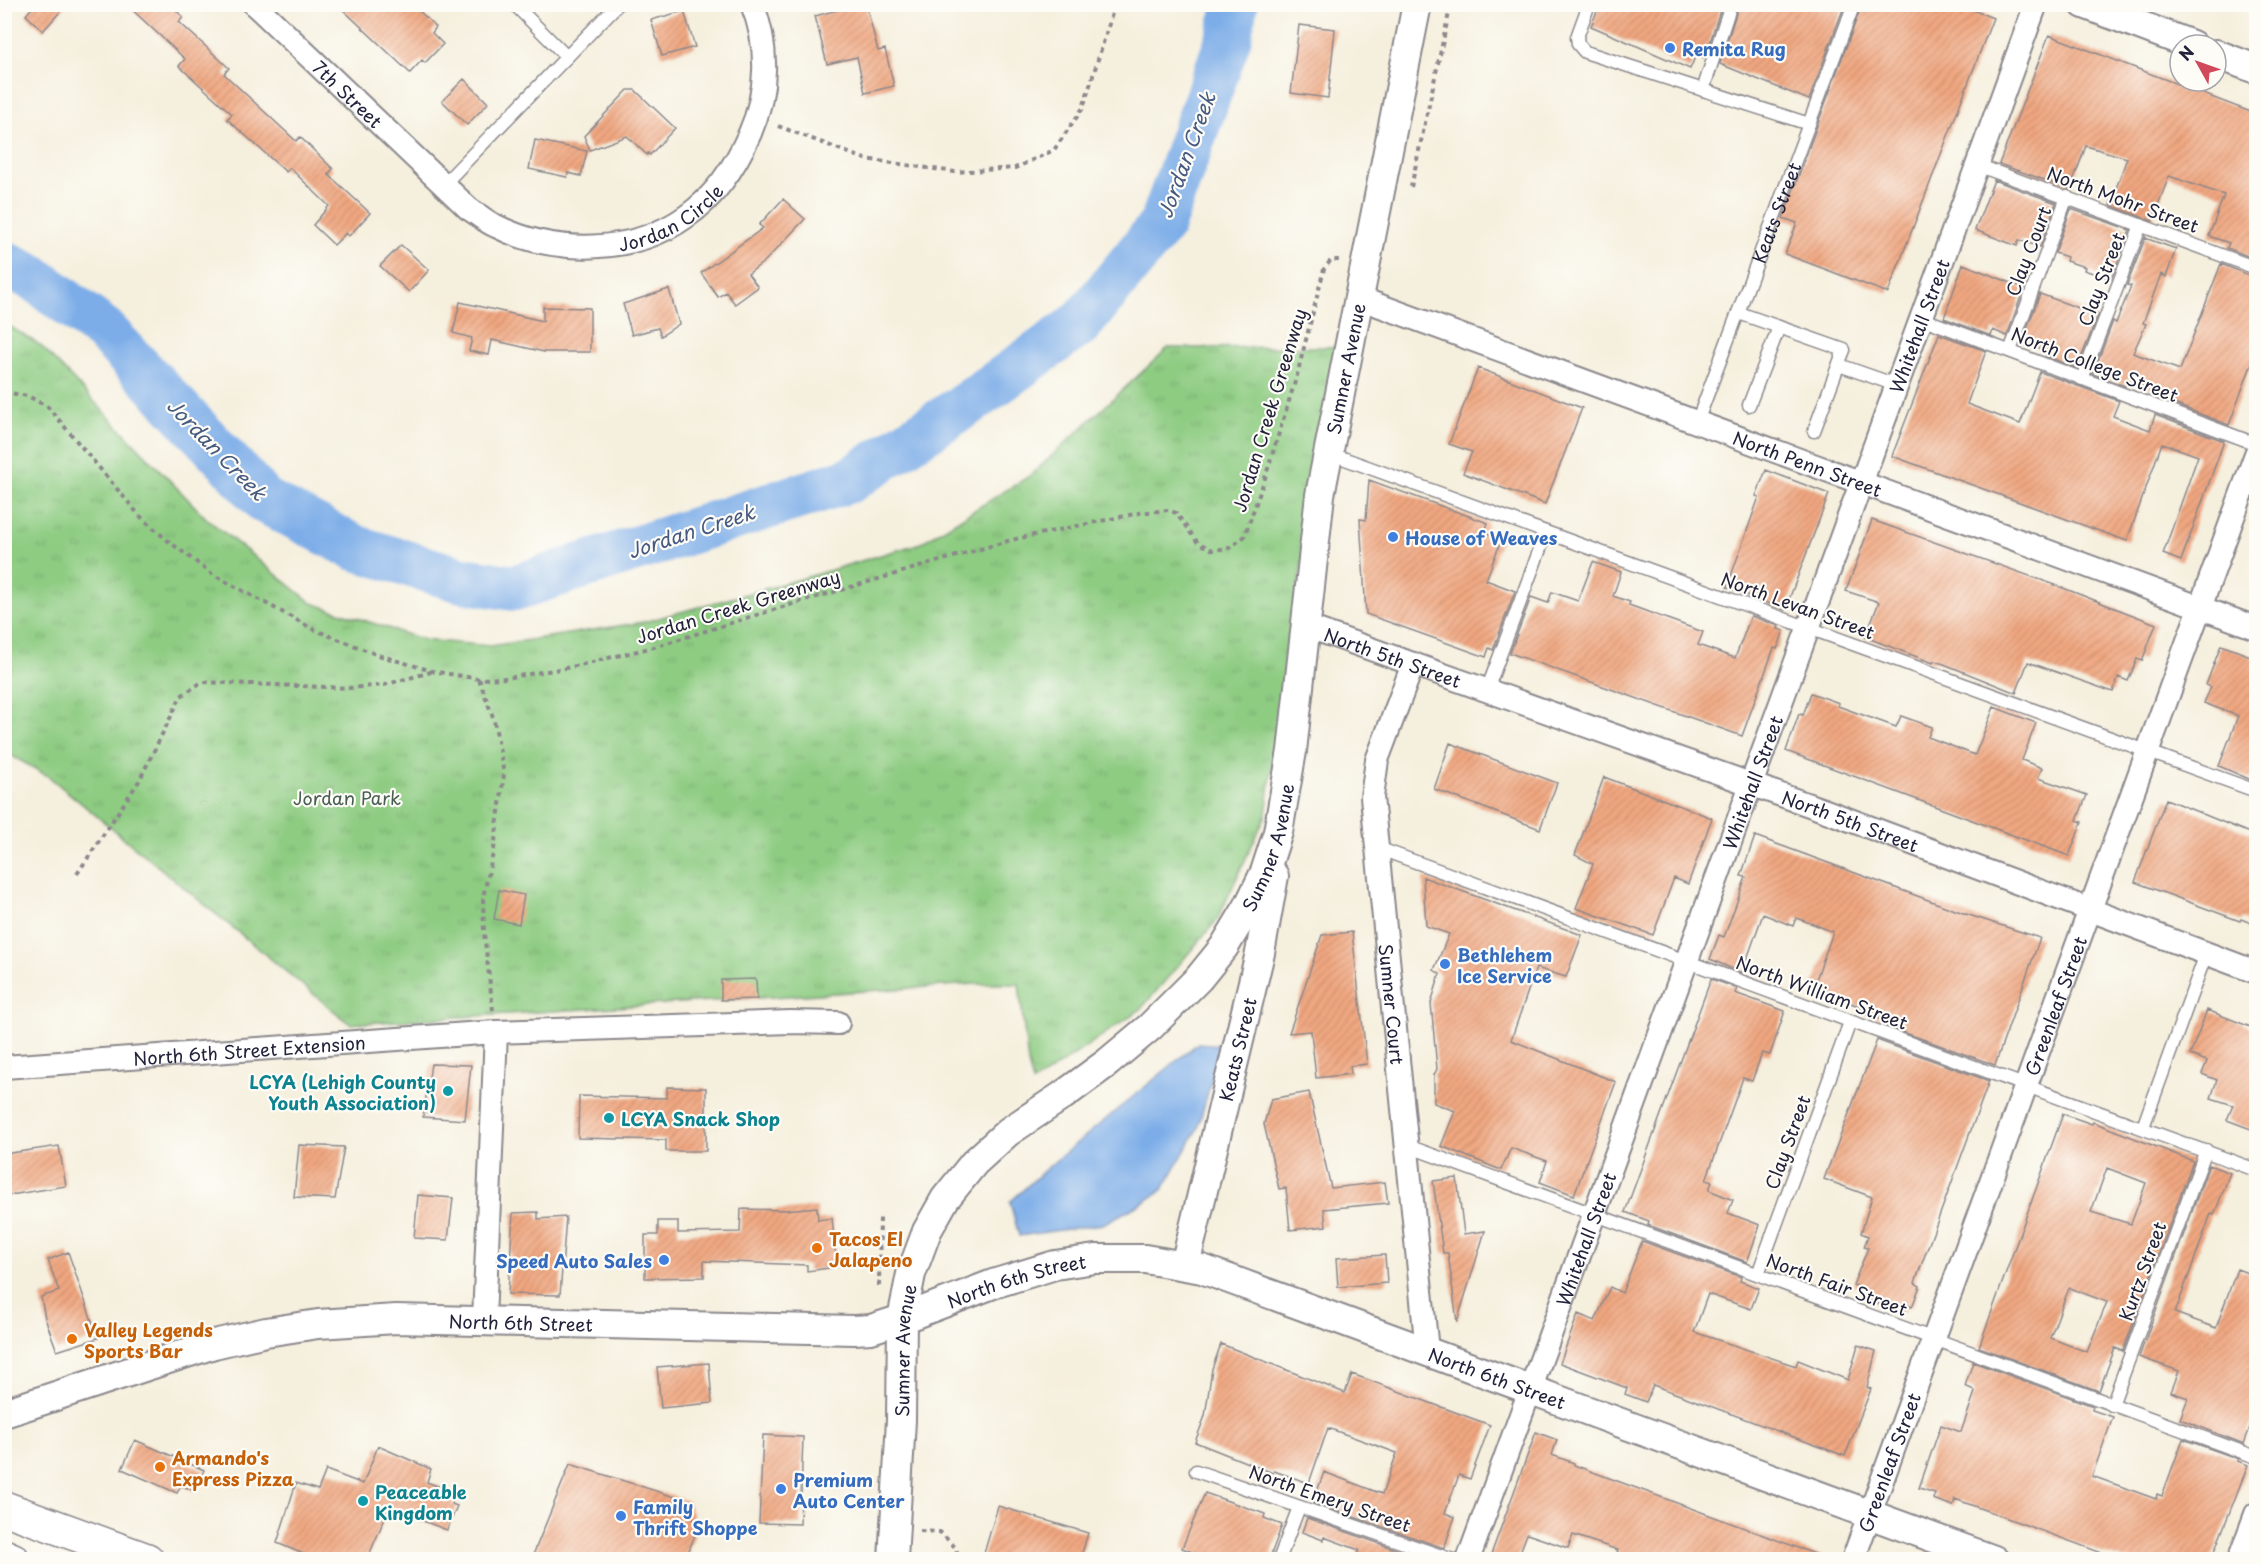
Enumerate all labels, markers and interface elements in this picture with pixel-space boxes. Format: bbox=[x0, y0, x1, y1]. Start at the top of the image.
north arrow bbox=[2168, 33, 2228, 93]
place label: Remita Rug bbox=[1682, 35, 1786, 62]
text: N bbox=[2172, 40, 2199, 65]
marker: Remita Rug bbox=[1663, 41, 1677, 55]
street label: 7th Street bbox=[307, 54, 389, 134]
water label: Jordan Creek bbox=[1149, 87, 1223, 222]
street label: Keats Street bbox=[1744, 158, 1807, 267]
street label: North Mohr Street bbox=[2043, 159, 2203, 239]
street label: Jordan Circle bbox=[616, 178, 729, 257]
street label: Clay Court bbox=[1998, 202, 2058, 300]
street label: Clay Street bbox=[2071, 228, 2131, 330]
street label: Whitehall Street bbox=[1882, 255, 1955, 396]
street label: Sumner Avenue bbox=[1319, 301, 1371, 437]
street label: Jordan Creek Greenway bbox=[1225, 305, 1313, 515]
street label: North College Street bbox=[2008, 320, 2182, 408]
water label: Jordan Creek bbox=[160, 391, 274, 507]
street label: North Penn Street bbox=[1729, 423, 1886, 503]
water label: Jordan Creek bbox=[624, 496, 759, 566]
place label: House of Weaves bbox=[1405, 524, 1558, 551]
marker: House of Weaves bbox=[1386, 530, 1400, 544]
street label: Jordan Creek Greenway bbox=[633, 562, 843, 650]
street label: North Levan Street bbox=[1718, 565, 1878, 645]
street label: North 5th Street bbox=[1321, 620, 1465, 694]
street label: Whitehall Street bbox=[1715, 712, 1789, 853]
street label: Sumner Avenue bbox=[1235, 781, 1300, 916]
street label: North 5th Street bbox=[1778, 783, 1922, 858]
park label: Jordan Park bbox=[293, 784, 401, 811]
street label: Greenleaf Street bbox=[2017, 932, 2093, 1079]
place label: Bethlehem Ice Service bbox=[1457, 941, 1552, 989]
street label: Sumner Court bbox=[1373, 943, 1412, 1066]
street label: North William Street bbox=[1732, 948, 1912, 1036]
marker: Bethlehem Ice Service bbox=[1438, 957, 1452, 971]
street label: Keats Street bbox=[1211, 994, 1262, 1104]
street label: North 6th Street Extension bbox=[132, 1028, 366, 1071]
place label: LCYA (Lehigh County Youth Association) bbox=[249, 1068, 436, 1116]
marker: LCYA (Lehigh County Youth Association) bbox=[441, 1084, 455, 1098]
street label: Clay Street bbox=[1757, 1091, 1817, 1193]
place label: LCYA Snack Shop bbox=[621, 1105, 780, 1132]
marker: LCYA Snack Shop bbox=[602, 1111, 616, 1125]
street label: Whitehall Street bbox=[1549, 1168, 1622, 1309]
street label: Kurtz Street bbox=[2112, 1218, 2172, 1324]
place label: Tacos El Jalapeno bbox=[829, 1225, 913, 1273]
marker: Tacos El Jalapeno bbox=[810, 1241, 824, 1255]
street label: North Fair Street bbox=[1763, 1246, 1911, 1322]
place label: Speed Auto Sales bbox=[496, 1247, 652, 1274]
street label: North 6th Street bbox=[943, 1247, 1088, 1314]
marker: Speed Auto Sales bbox=[657, 1253, 671, 1267]
street label: Sumner Avenue bbox=[888, 1282, 922, 1417]
street label: North 6th Street bbox=[448, 1307, 593, 1337]
place label: Valley Legends Sports Bar bbox=[84, 1316, 213, 1364]
marker: Valley Legends Sports Bar bbox=[65, 1332, 79, 1346]
street label: North 6th Street bbox=[1425, 1340, 1569, 1415]
street label: Greenleaf Street bbox=[1851, 1389, 1926, 1536]
place label: Armando's Express Pizza bbox=[171, 1444, 294, 1492]
street label: North Emery Street bbox=[1245, 1458, 1415, 1538]
marker: Armando's Express Pizza bbox=[153, 1460, 167, 1474]
place label: Premium Auto Center bbox=[793, 1466, 905, 1514]
place label: Peaceable Kingdom bbox=[375, 1478, 467, 1526]
marker: Premium Auto Center bbox=[774, 1482, 788, 1496]
place label: Family Thrift Shoppe bbox=[633, 1493, 758, 1541]
marker: Peaceable Kingdom bbox=[356, 1494, 370, 1508]
marker: Family Thrift Shoppe bbox=[614, 1509, 628, 1523]

